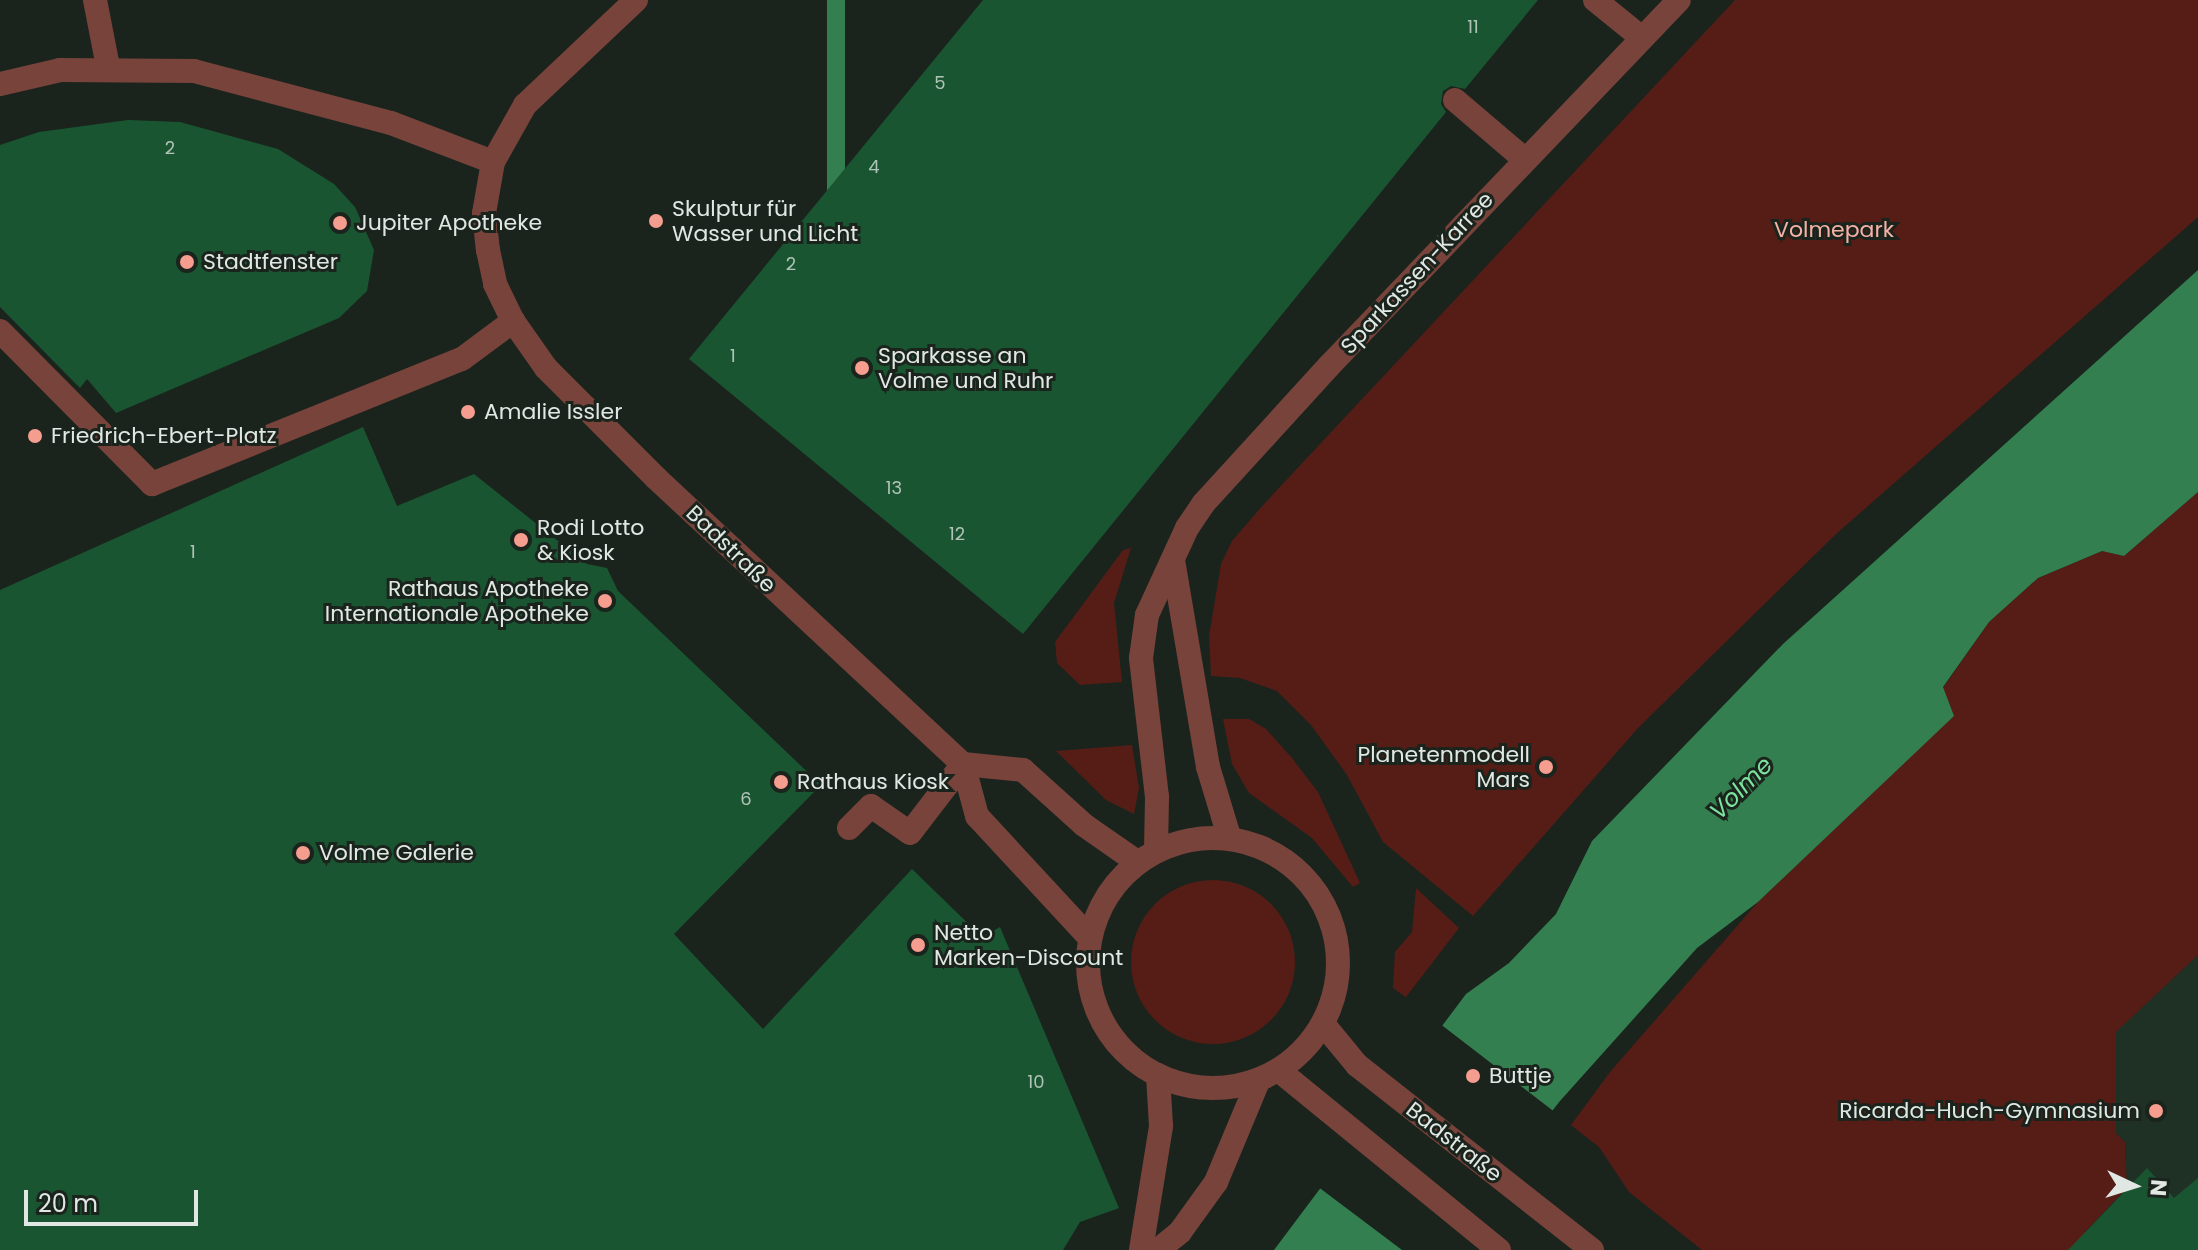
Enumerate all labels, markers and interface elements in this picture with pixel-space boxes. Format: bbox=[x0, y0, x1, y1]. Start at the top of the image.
house number: 11 bbox=[1467, 16, 1479, 38]
house number: 5 bbox=[934, 72, 946, 94]
house number: 2 bbox=[165, 137, 175, 159]
house number: 4 bbox=[868, 156, 880, 178]
street label: Sparkassen-Karree bbox=[1335, 187, 1499, 359]
place label: Skulptur für Wasser und Licht bbox=[672, 195, 858, 246]
place label: Jupiter Apotheke bbox=[356, 210, 542, 236]
marker: Skulptur für Wasser und Licht bbox=[647, 212, 665, 230]
marker: Jupiter Apotheke bbox=[331, 214, 349, 232]
park label: Volmepark bbox=[1774, 217, 1894, 243]
place label: Stadtfenster bbox=[203, 249, 338, 275]
marker: Stadtfenster bbox=[178, 253, 196, 271]
house number: 2 bbox=[786, 253, 796, 275]
place label: Sparkasse an Volme und Ruhr bbox=[878, 342, 1053, 394]
house number: 1 bbox=[730, 345, 736, 367]
marker: Sparkasse an Volme und Ruhr bbox=[853, 359, 871, 377]
place label: Amalie Issler bbox=[484, 399, 622, 425]
marker: Amalie Issler bbox=[459, 403, 477, 421]
place label: Friedrich-Ebert-Platz bbox=[51, 423, 277, 449]
marker: Friedrich-Ebert-Platz bbox=[26, 427, 44, 445]
house number: 13 bbox=[886, 477, 902, 499]
street label: Badstraße bbox=[681, 500, 781, 598]
place label: Rodi Lotto & Kiosk bbox=[537, 514, 644, 566]
house number: 12 bbox=[949, 523, 965, 545]
marker: Rodi Lotto & Kiosk bbox=[512, 531, 530, 549]
house number: 1 bbox=[190, 541, 196, 563]
place label: Rathaus Apotheke Internationale Apotheke bbox=[325, 575, 589, 626]
marker: Rathaus Apotheke Internationale Apotheke bbox=[596, 592, 614, 610]
place label: Planetenmodell Mars bbox=[1357, 741, 1530, 792]
water label: Volme bbox=[1704, 751, 1778, 825]
marker: Planetenmodell Mars bbox=[1537, 758, 1555, 776]
place label: Rathaus Kiosk bbox=[797, 769, 949, 795]
marker: Rathaus Kiosk bbox=[772, 773, 790, 791]
house number: 6 bbox=[740, 788, 752, 810]
place label: Volme Galerie bbox=[319, 840, 474, 866]
marker: Volme Galerie bbox=[294, 844, 312, 862]
place label: Netto Marken-Discount bbox=[934, 919, 1123, 970]
marker: Netto Marken-Discount bbox=[909, 936, 927, 954]
place label: Buttje bbox=[1489, 1063, 1552, 1089]
marker: Buttje bbox=[1464, 1067, 1482, 1085]
house number: 10 bbox=[1027, 1071, 1045, 1093]
street label: Badstraße bbox=[1401, 1096, 1507, 1188]
place label: Ricarda-Huch-Gymnasium bbox=[1839, 1098, 2140, 1124]
marker: Ricarda-Huch-Gymnasium bbox=[2147, 1102, 2165, 1120]
north arrow bbox=[2094, 1146, 2174, 1226]
scale bar bbox=[28, 1174, 202, 1224]
text: N bbox=[2142, 1178, 2174, 1197]
text: 20 m bbox=[38, 1187, 98, 1220]

